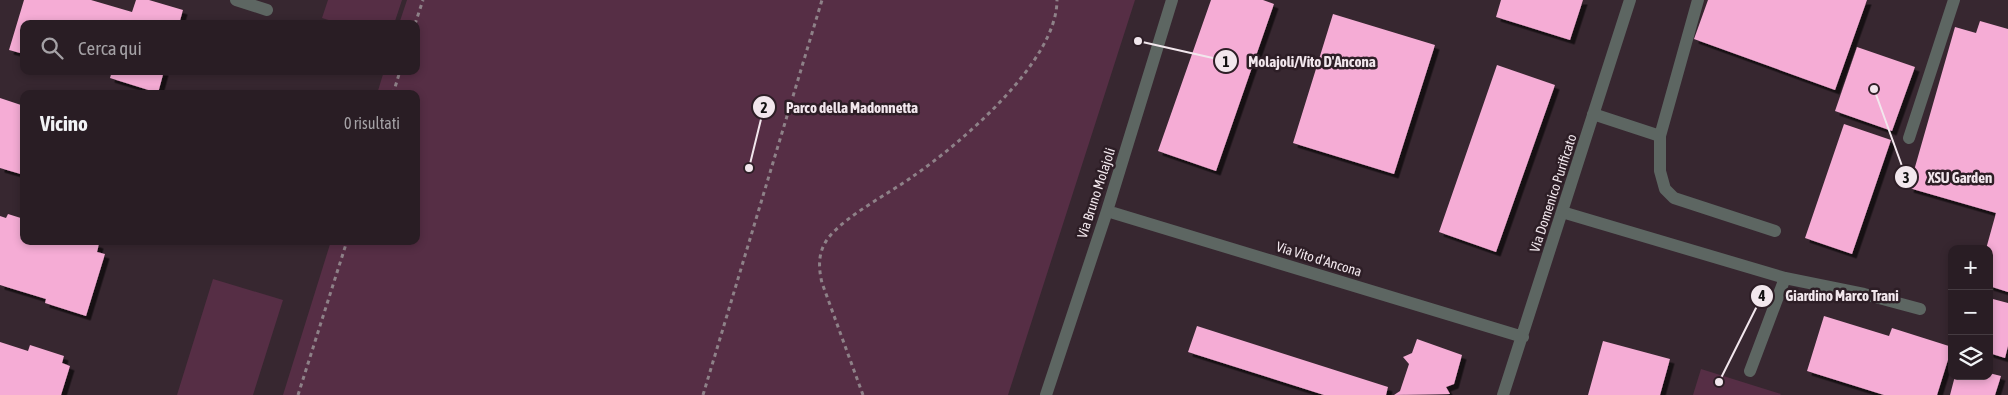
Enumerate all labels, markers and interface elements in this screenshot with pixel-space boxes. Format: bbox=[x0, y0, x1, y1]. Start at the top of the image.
search box bbox=[20, 20, 420, 75]
icon: search bbox=[38, 34, 66, 62]
text: Cerca qui bbox=[78, 37, 142, 59]
callout: Molajoli/Vito D'Ancona bbox=[1214, 46, 1386, 76]
text: 1 bbox=[1222, 53, 1230, 70]
text: Molajoli/Vito D'Ancona bbox=[1248, 53, 1376, 70]
callout: Parco della Madonnetta bbox=[751, 92, 928, 122]
text: 2 bbox=[760, 99, 768, 116]
text: Parco della Madonnetta bbox=[786, 99, 918, 116]
text: Vicino bbox=[40, 111, 88, 135]
text: 0 risultati bbox=[344, 114, 400, 132]
street label: Via Domenico Purificato bbox=[1526, 132, 1580, 254]
street label: Via Bruno Molajoli bbox=[1074, 146, 1118, 240]
callout: XSU Garden bbox=[1893, 162, 2003, 192]
text: 3 bbox=[1902, 169, 1910, 186]
text: XSU Garden bbox=[1927, 169, 1992, 186]
street label: Via Vito d'Ancona bbox=[1274, 238, 1364, 280]
map controls bbox=[1948, 245, 1993, 380]
button: + bbox=[1948, 245, 1993, 290]
callout: Giardino Marco Trani bbox=[1750, 281, 1908, 311]
text: 4 bbox=[1757, 287, 1766, 304]
text: Giardino Marco Trani bbox=[1785, 287, 1899, 304]
button: − bbox=[1948, 290, 1993, 335]
button: layers bbox=[1948, 335, 1993, 380]

